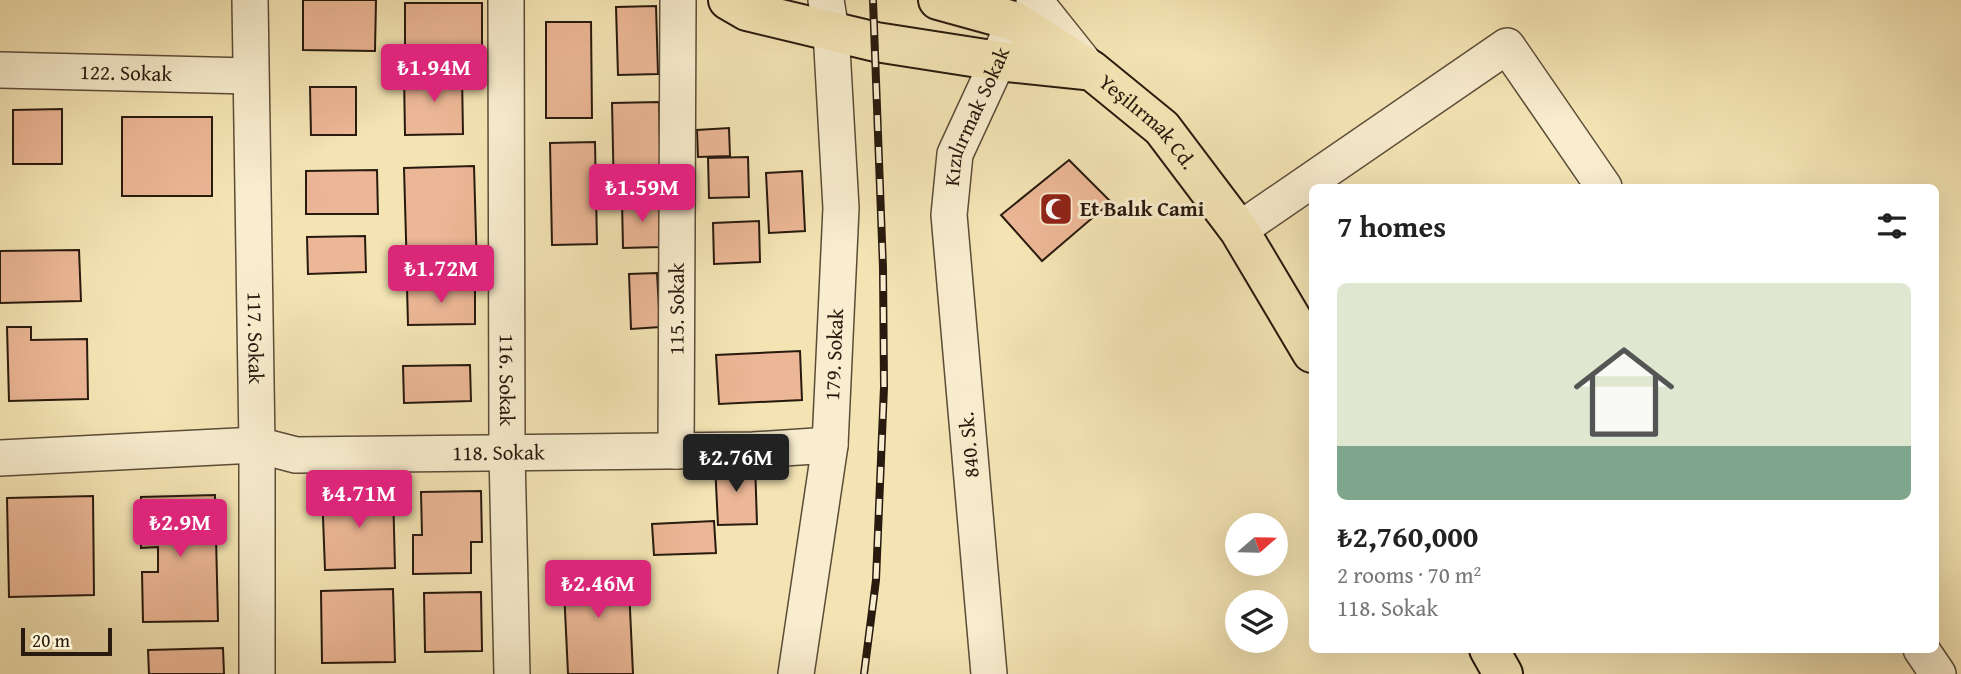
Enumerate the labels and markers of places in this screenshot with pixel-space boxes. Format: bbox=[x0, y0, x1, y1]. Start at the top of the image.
pin: ₺1.94M bbox=[377, 44, 491, 104]
pin: ₺1.59M bbox=[585, 164, 699, 224]
mosque icon: Et Balık Cami bbox=[1037, 190, 1075, 228]
place label: Et Balık Cami bbox=[1080, 193, 1205, 224]
pin: ₺1.72M bbox=[384, 246, 498, 305]
pin: ₺2.76M bbox=[679, 434, 793, 494]
pin: ₺4.71M bbox=[302, 470, 416, 530]
pin: ₺2.9M bbox=[131, 500, 229, 559]
pin: ₺2.46M bbox=[541, 560, 655, 620]

